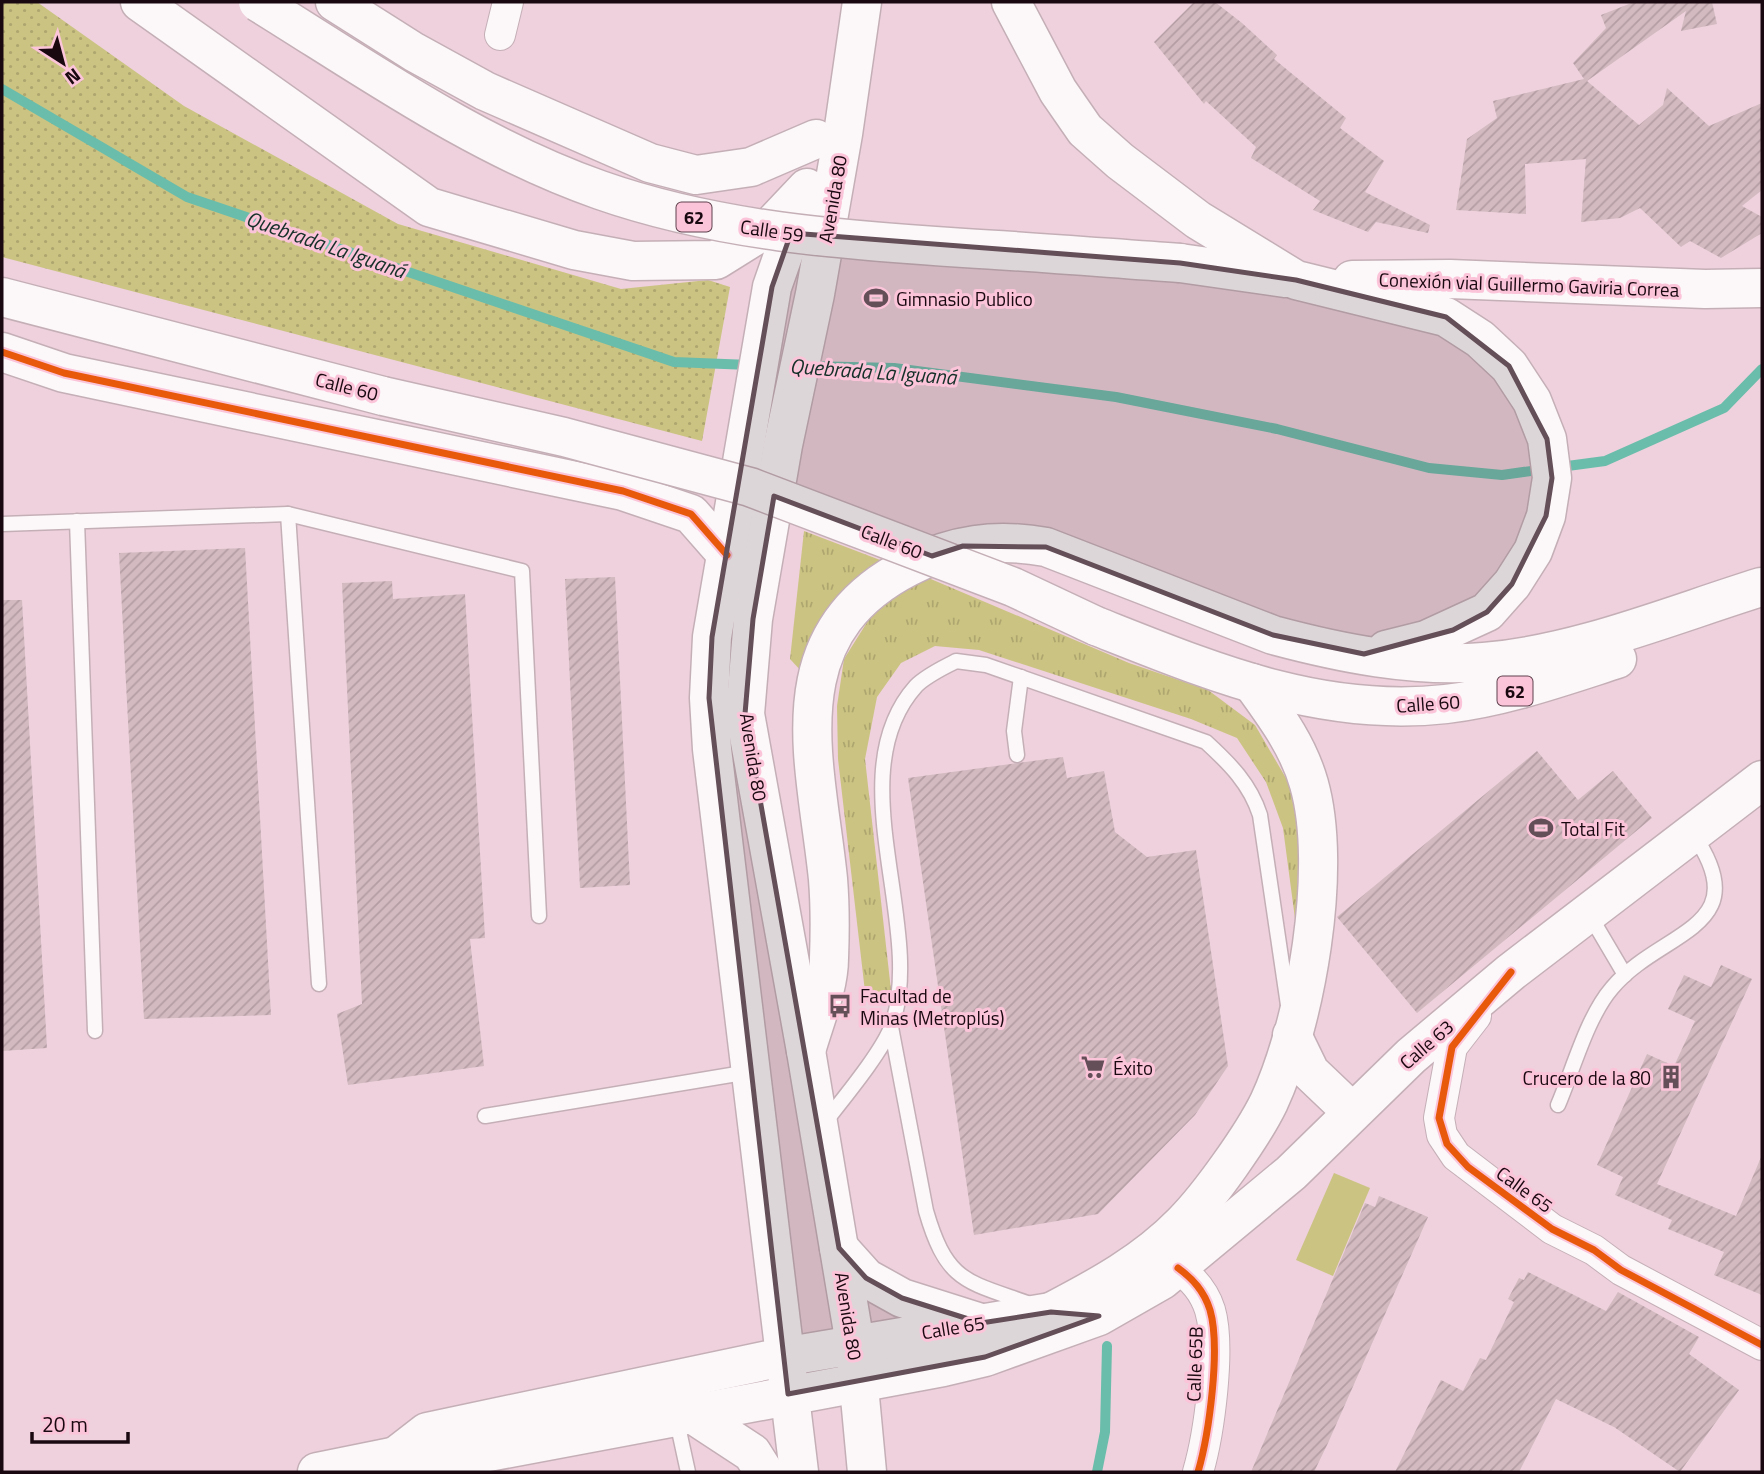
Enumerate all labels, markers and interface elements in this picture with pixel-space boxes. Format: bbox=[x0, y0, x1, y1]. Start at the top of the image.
north arrow bbox=[28, 28, 98, 98]
text: N bbox=[59, 62, 87, 93]
street label: Avenida 80 bbox=[810, 153, 854, 245]
water label: Quebrada La Iguaná bbox=[242, 202, 411, 287]
road number: 62 bbox=[676, 202, 712, 232]
street label: Calle 59 bbox=[738, 211, 806, 249]
street label: Conexión vial Guillermo Gaviria Correa bbox=[1378, 264, 1680, 304]
sports icon: Gimnasio Publico bbox=[862, 284, 890, 312]
place label: Gimnasio Publico bbox=[896, 284, 1033, 313]
water label: Quebrada La Iguaná bbox=[789, 349, 959, 393]
street label: Calle 60 bbox=[313, 364, 381, 408]
street label: Calle 60 bbox=[857, 516, 927, 566]
road number: 62 bbox=[1498, 676, 1532, 706]
street label: Calle 60 bbox=[1395, 686, 1461, 720]
street label: Avenida 80 bbox=[733, 711, 775, 803]
sports icon: Total Fit bbox=[1527, 814, 1555, 842]
place label: Total Fit bbox=[1561, 814, 1625, 843]
place label: Facultad de Minas (Metroplús) bbox=[860, 981, 1005, 1032]
bus stop icon: Facultad de Minas (Metroplús) bbox=[826, 992, 854, 1020]
street label: Calle 63 bbox=[1392, 1012, 1460, 1076]
supermarket icon: Éxito bbox=[1079, 1053, 1107, 1081]
place label: Éxito bbox=[1113, 1053, 1153, 1082]
place label: Crucero de la 80 bbox=[1523, 1063, 1651, 1092]
building icon: Crucero de la 80 bbox=[1657, 1063, 1685, 1091]
street label: Calle 65 bbox=[1491, 1159, 1559, 1219]
street label: Avenida 80 bbox=[828, 1270, 870, 1362]
street label: Calle 65 bbox=[919, 1308, 987, 1346]
street label: Calle 65B bbox=[1178, 1326, 1210, 1402]
scale bar bbox=[32, 1400, 128, 1444]
text: 20 m bbox=[42, 1408, 88, 1440]

